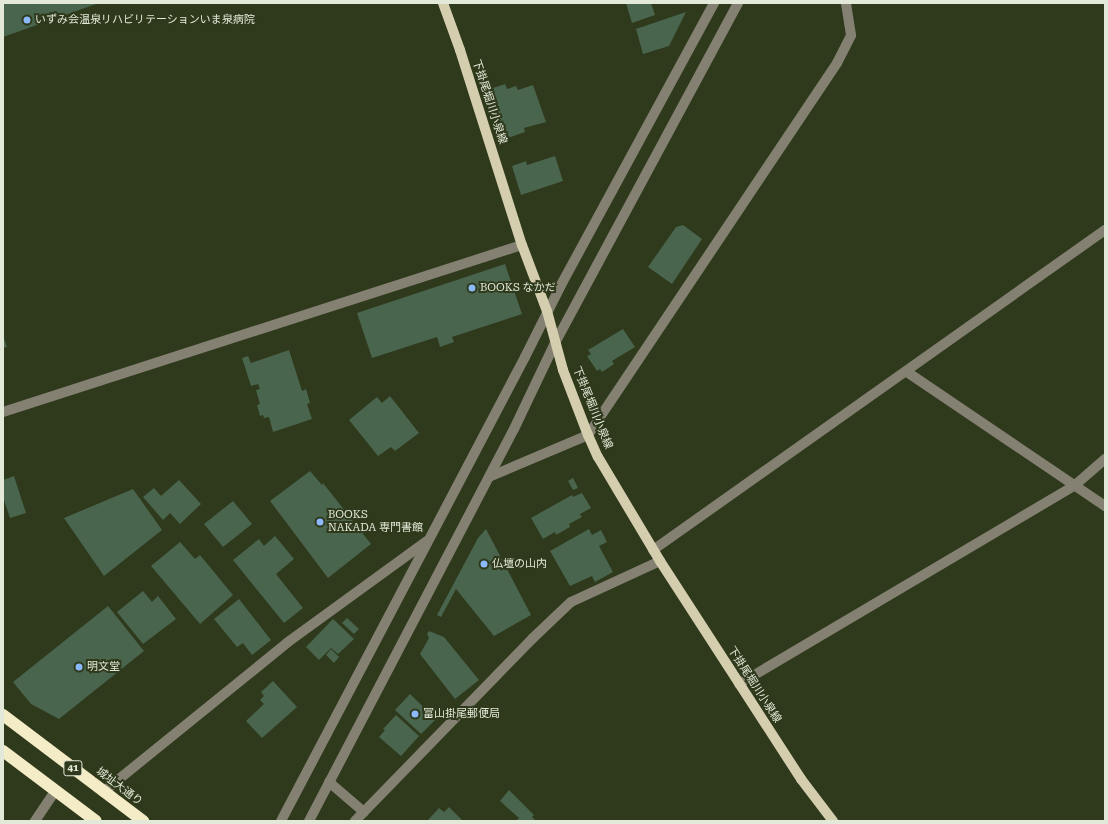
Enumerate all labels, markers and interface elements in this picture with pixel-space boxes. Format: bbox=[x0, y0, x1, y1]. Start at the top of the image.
place label: いずみ会温泉リハビリテーションいま泉病院 bbox=[35, 13, 255, 27]
marker: いずみ会温泉リハビリテーションいま泉病院 bbox=[22, 15, 32, 25]
street label: 下掛尾堀川小泉線 bbox=[469, 58, 509, 146]
place label: BOOKS なかだ bbox=[480, 281, 556, 295]
marker: BOOKS なかだ bbox=[467, 283, 477, 293]
street label: 下掛尾堀川小泉線 bbox=[569, 365, 615, 451]
place label: BOOKS NAKADA 専門書館 bbox=[328, 509, 423, 535]
marker: BOOKS NAKADA 専門書館 bbox=[315, 517, 325, 527]
place label: 仏壇の山内 bbox=[492, 557, 547, 571]
marker: 仏壇の山内 bbox=[479, 559, 489, 569]
street label: 下掛尾堀川小泉線 bbox=[725, 645, 783, 725]
place label: 明文堂 bbox=[87, 660, 120, 674]
marker: 明文堂 bbox=[74, 662, 84, 672]
place label: 富山掛尾郵便局 bbox=[423, 707, 500, 721]
marker: 富山掛尾郵便局 bbox=[410, 709, 420, 719]
road number: 41 bbox=[63, 760, 83, 776]
street label: 城址大通り bbox=[93, 765, 145, 809]

